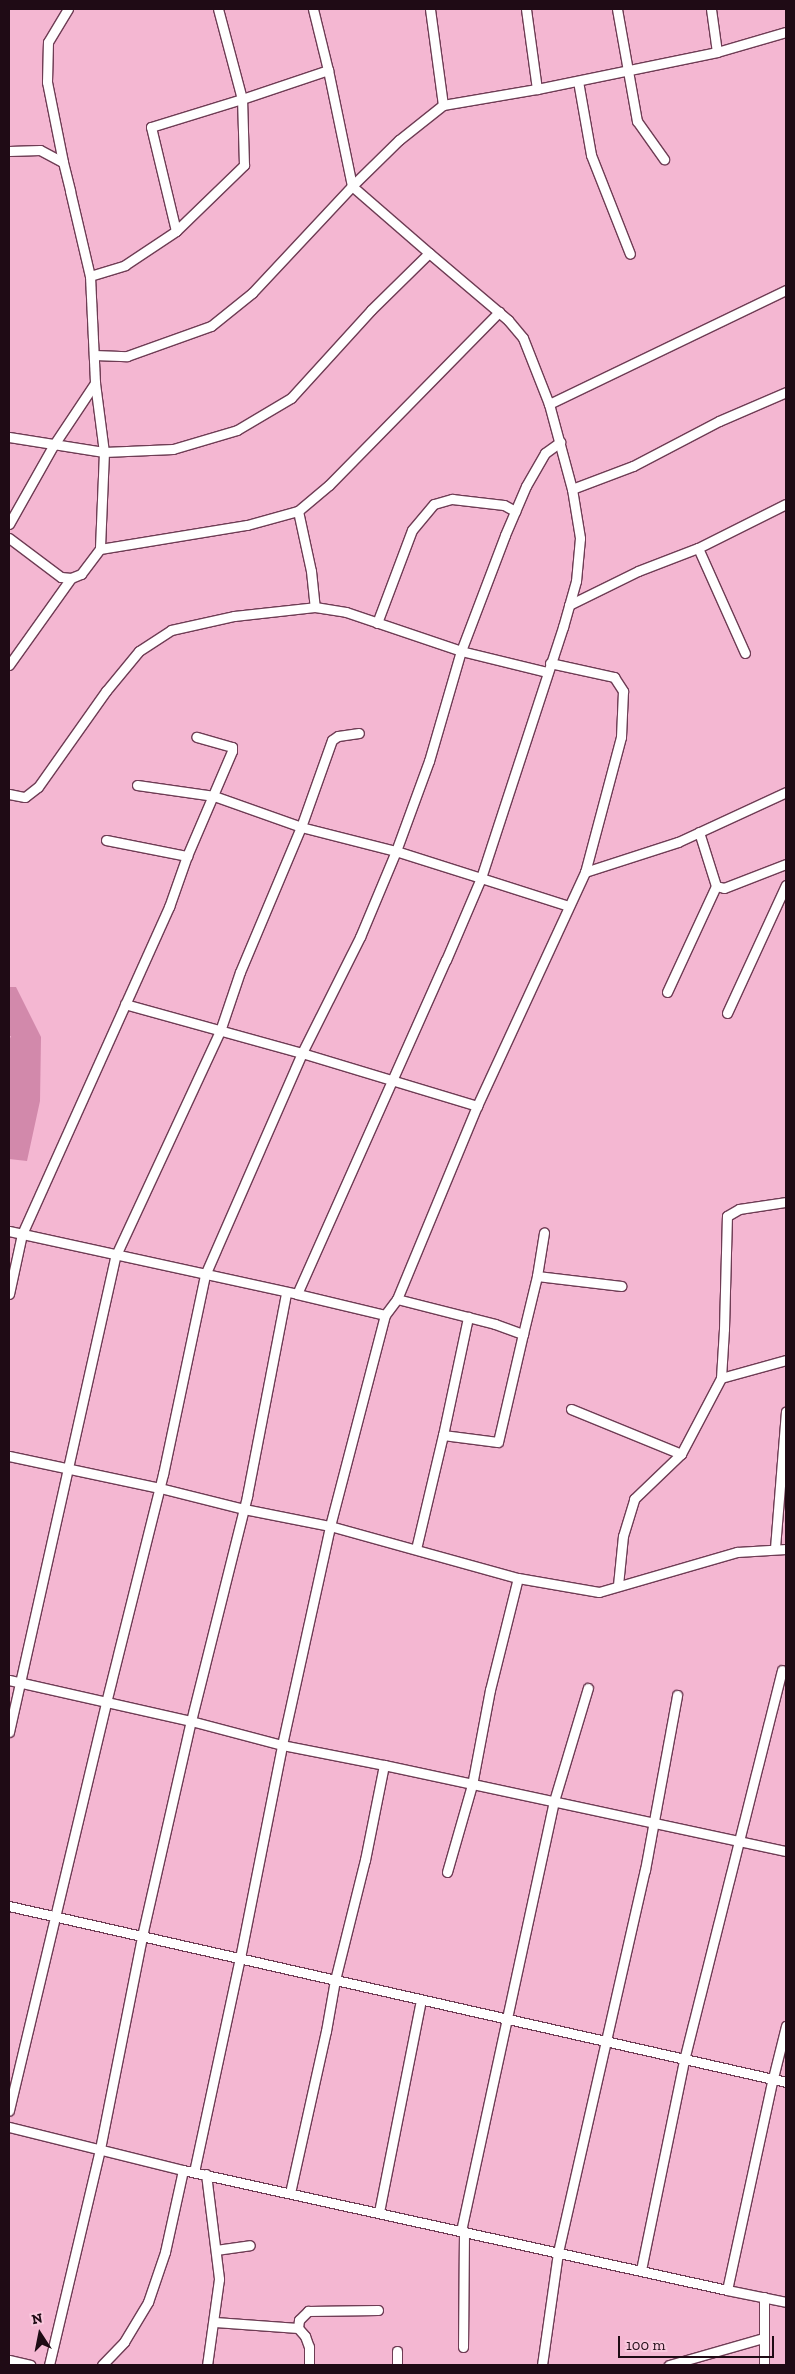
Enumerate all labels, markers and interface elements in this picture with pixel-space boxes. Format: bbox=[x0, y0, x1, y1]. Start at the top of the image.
north arrow bbox=[15, 2309, 65, 2359]
text: N bbox=[30, 2309, 44, 2328]
scale bar bbox=[620, 2326, 776, 2358]
text: 100 m bbox=[626, 2336, 665, 2354]

